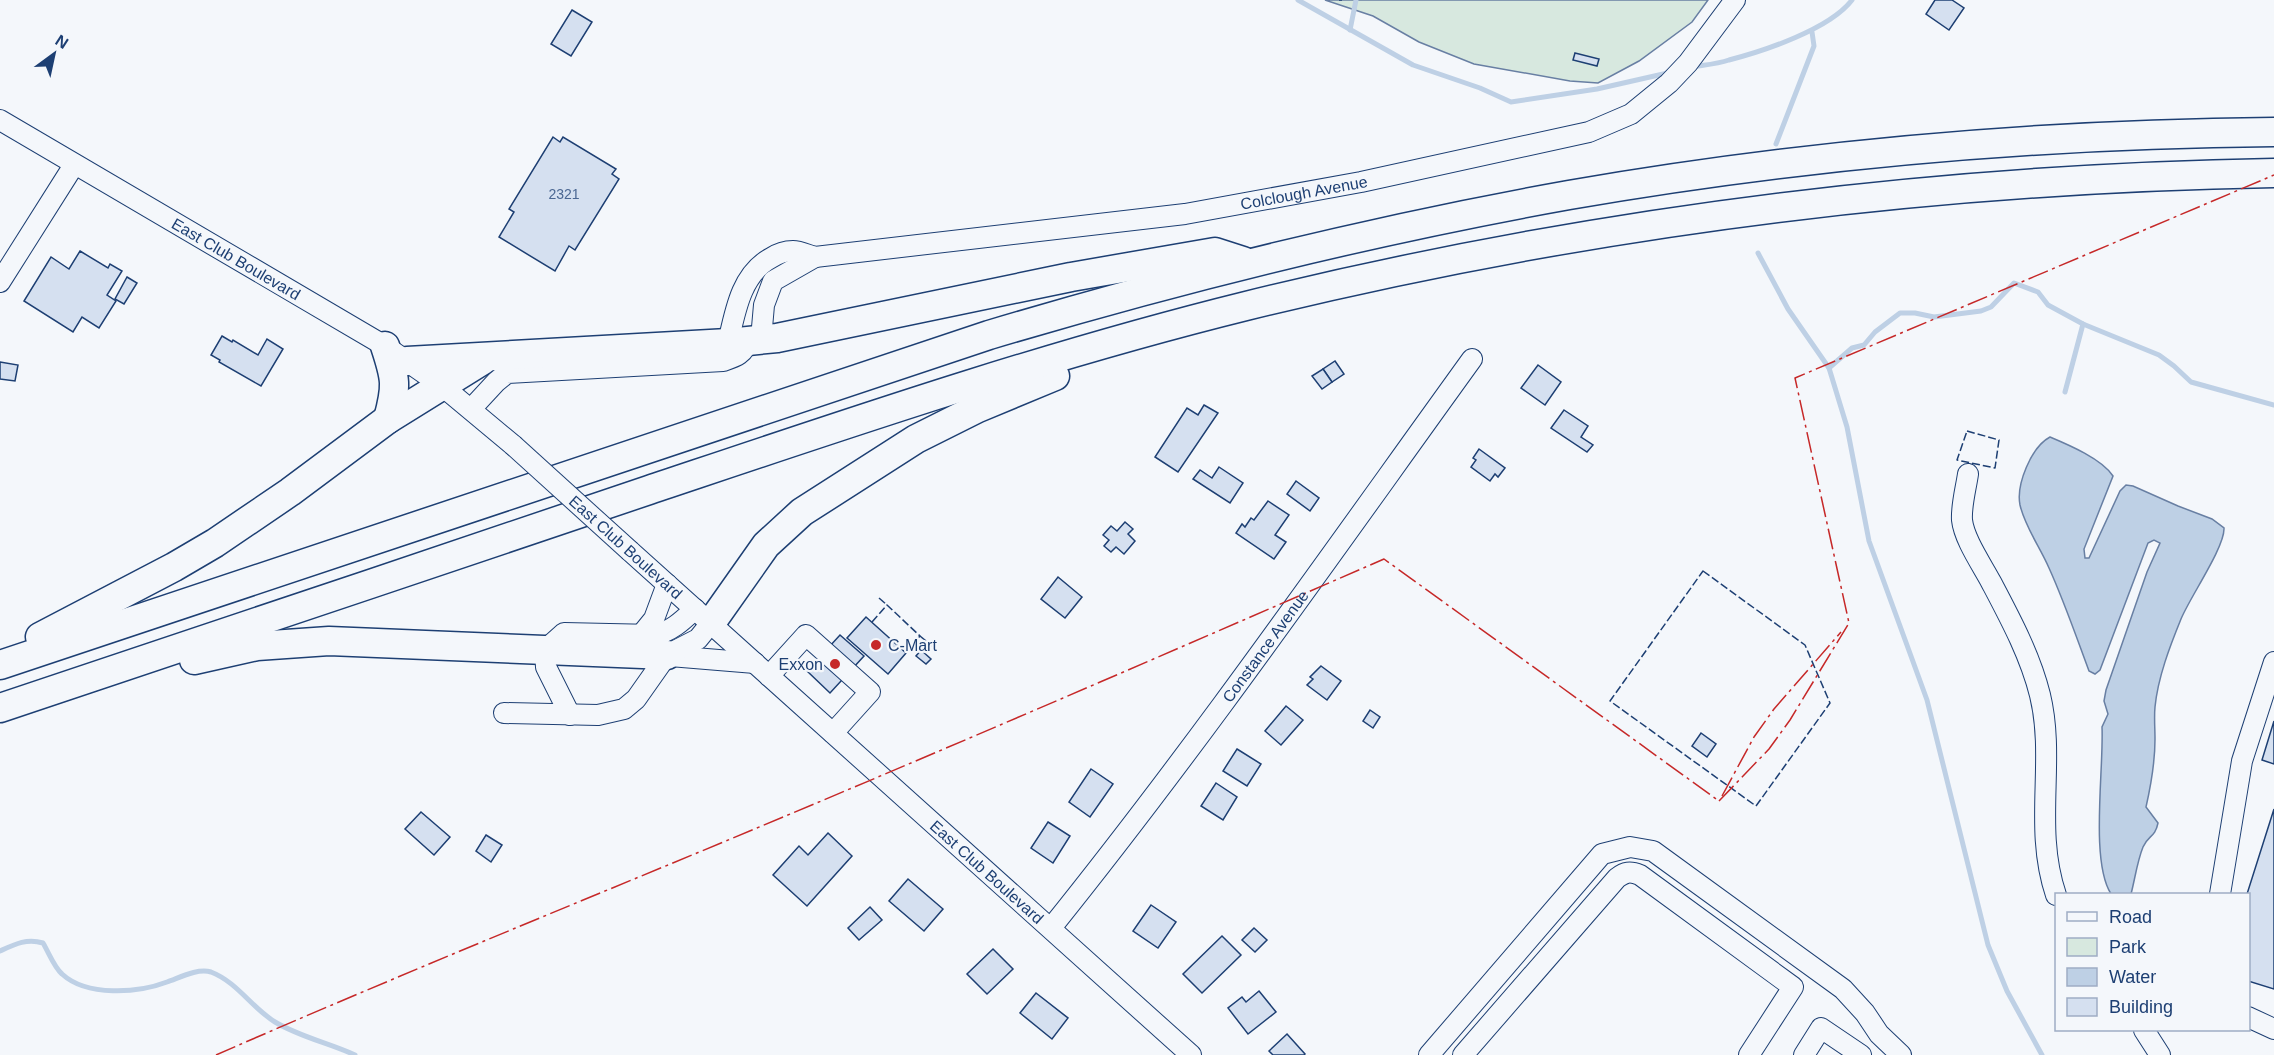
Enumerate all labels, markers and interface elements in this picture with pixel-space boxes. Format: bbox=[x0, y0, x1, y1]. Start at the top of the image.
north arrow bbox=[24, 24, 84, 84]
text: N bbox=[52, 32, 71, 52]
street label: Colclough Avenue bbox=[1239, 173, 1369, 213]
house number: 2321 bbox=[548, 186, 580, 202]
street label: East Club Boulevard bbox=[169, 215, 303, 303]
street label: East Club Boulevard bbox=[566, 492, 686, 602]
street label: Constance Avenue bbox=[1219, 587, 1312, 706]
place label: C-Mart bbox=[888, 637, 937, 654]
marker: C-Mart bbox=[869, 638, 883, 652]
place label: Exxon bbox=[779, 656, 823, 673]
marker: Exxon bbox=[828, 657, 842, 671]
street label: East Club Boulevard bbox=[927, 817, 1047, 927]
legend bbox=[2055, 893, 2250, 1031]
text: Road bbox=[2109, 907, 2152, 927]
text: Park bbox=[2109, 937, 2147, 957]
text: Water bbox=[2109, 967, 2156, 987]
text: Building bbox=[2109, 997, 2173, 1017]

